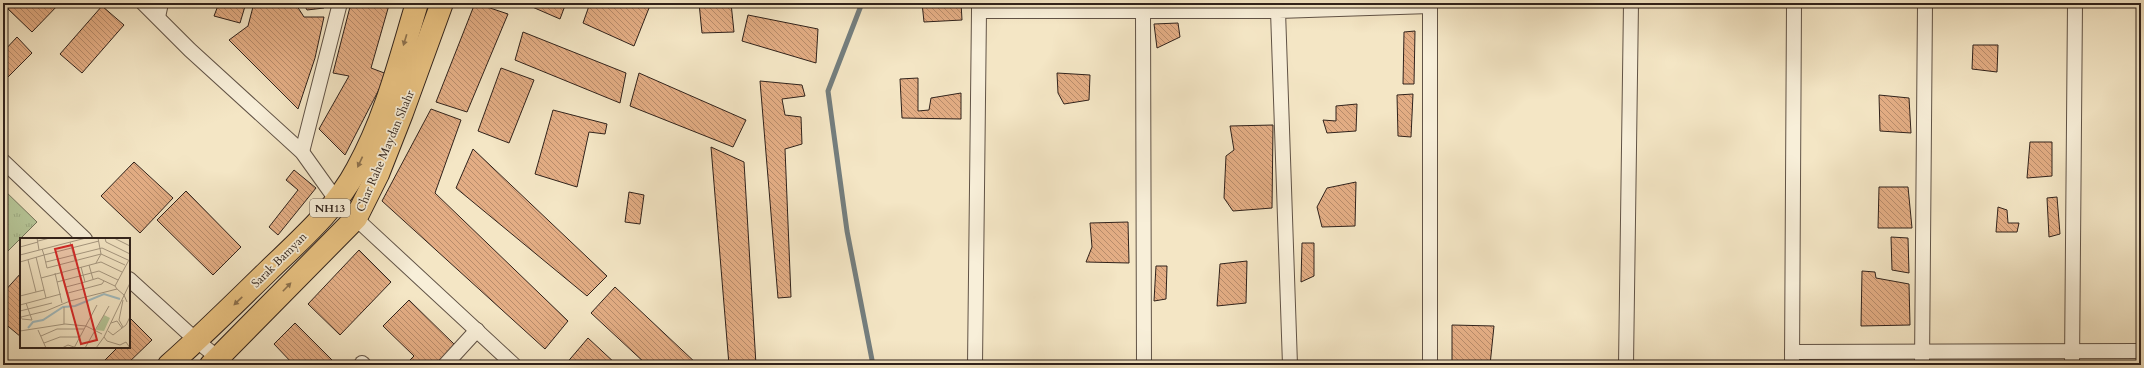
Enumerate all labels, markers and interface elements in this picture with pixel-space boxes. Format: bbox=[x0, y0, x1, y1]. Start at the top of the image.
one-way arrow bbox=[402, 35, 408, 47]
street label: Char Rahe Maydan Shahr bbox=[352, 87, 418, 214]
one-way arrow bbox=[357, 156, 363, 168]
road number: NH13 bbox=[310, 199, 350, 217]
street label: Sarak Bamyan bbox=[248, 229, 310, 291]
inset map bbox=[20, 238, 130, 348]
one-way arrow bbox=[282, 282, 292, 292]
one-way arrow bbox=[233, 296, 243, 305]

